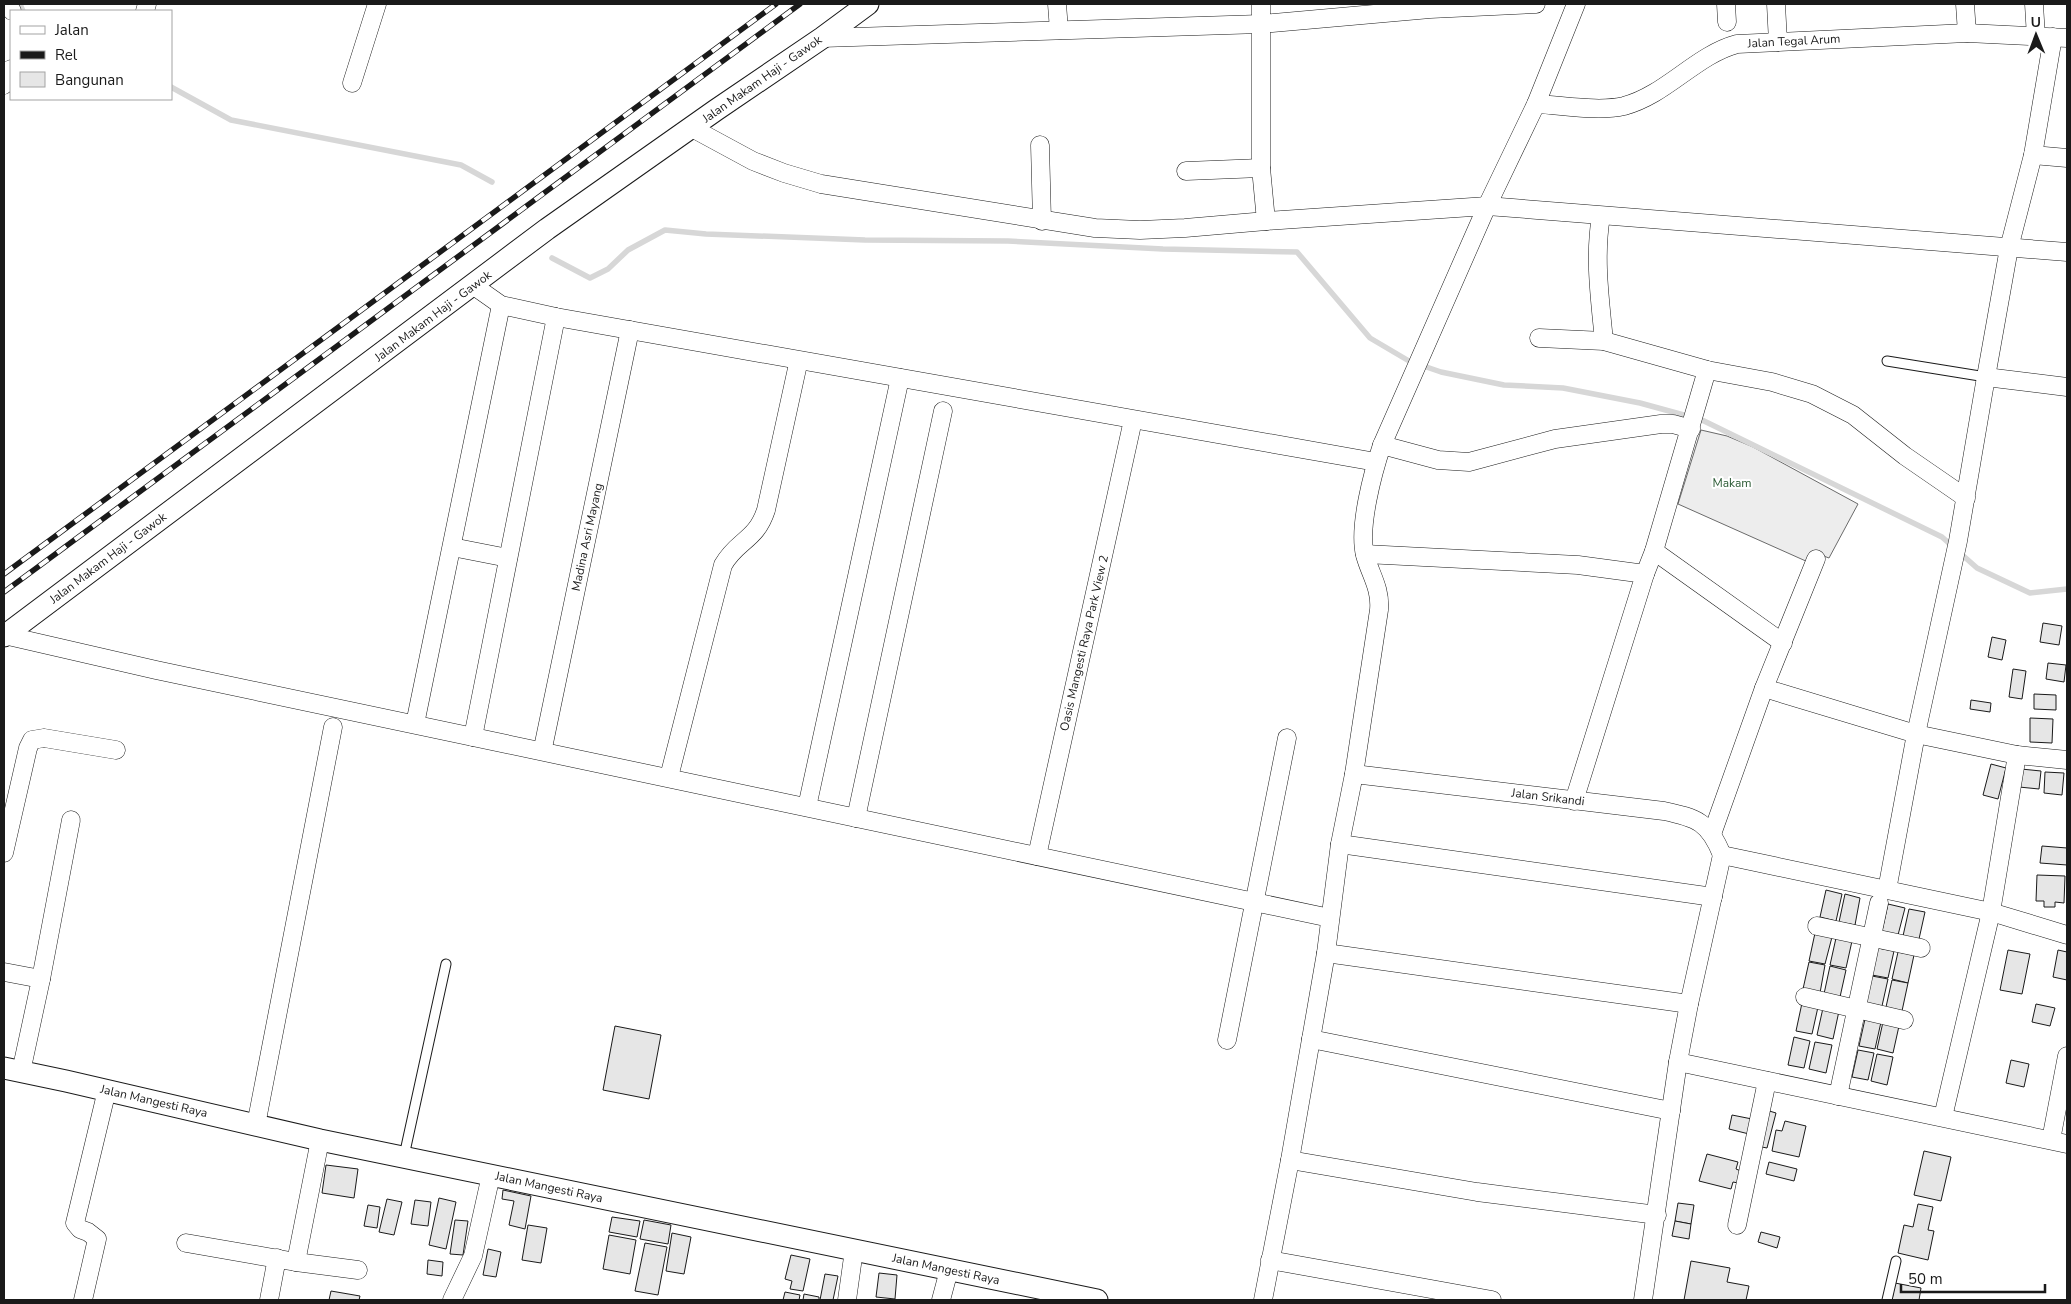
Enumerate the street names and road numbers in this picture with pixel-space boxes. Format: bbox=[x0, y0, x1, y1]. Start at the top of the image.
street label: Jalan Makam Haji - Gawok bbox=[698, 31, 826, 127]
street label: Jalan Tegal Arum bbox=[1746, 31, 1841, 51]
street label: Jalan Makam Haji - Gawok bbox=[371, 266, 495, 366]
street label: Madina Asri Mayang bbox=[568, 481, 606, 593]
street label: Jalan Makam Haji - Gawok bbox=[46, 508, 170, 608]
street label: Oasis Mangesti Raya Park View 2 bbox=[1056, 553, 1112, 733]
street label: Jalan Srikandi bbox=[1510, 784, 1585, 809]
street label: Jalan Mangesti Raya bbox=[98, 1081, 209, 1121]
street label: Jalan Mangesti Raya bbox=[493, 1168, 604, 1206]
street label: Jalan Mangesti Raya bbox=[890, 1250, 1001, 1288]

